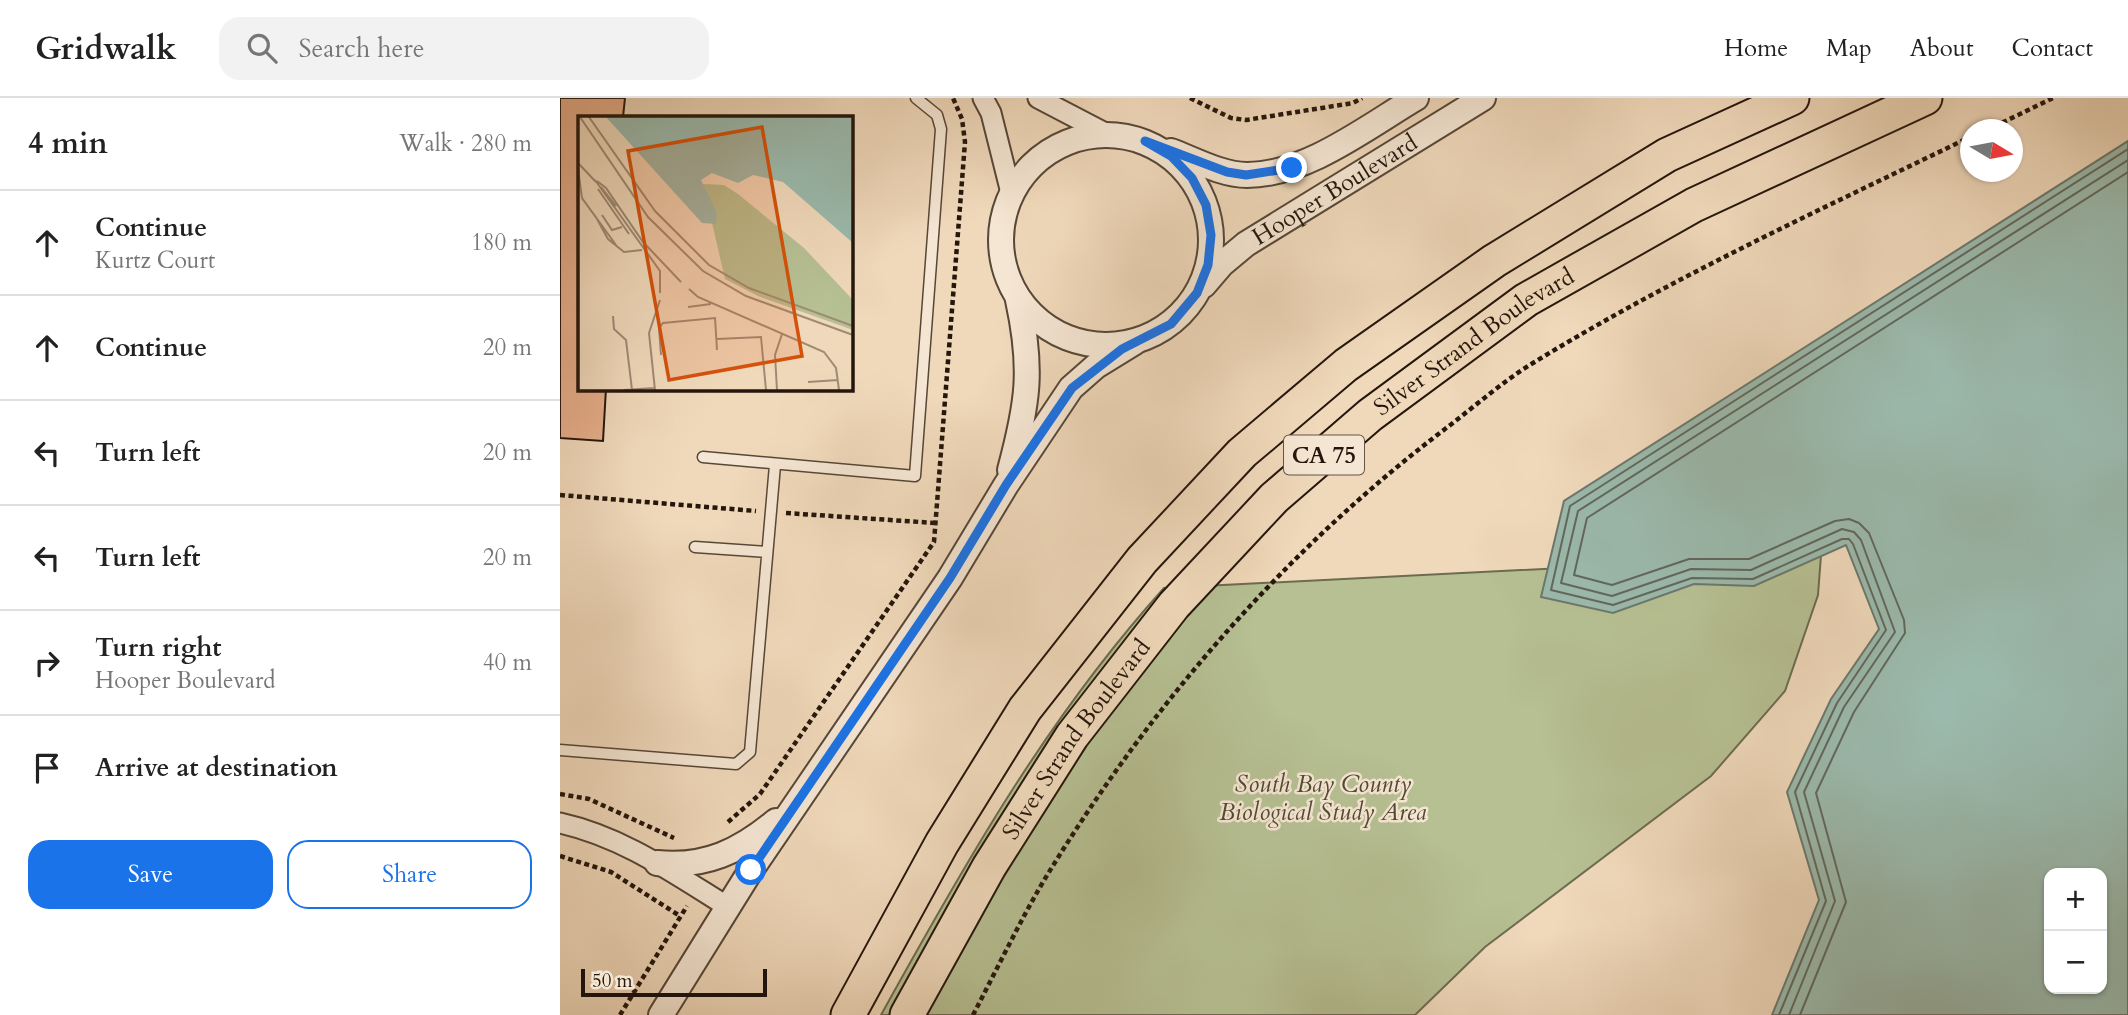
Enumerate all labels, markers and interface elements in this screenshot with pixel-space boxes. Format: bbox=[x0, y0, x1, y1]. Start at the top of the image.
search box bbox=[219, 17, 709, 80]
text: Gridwalk bbox=[35, 26, 177, 71]
icon: search bbox=[243, 29, 281, 67]
text: Search here bbox=[299, 31, 425, 66]
text: Home bbox=[1724, 32, 1788, 65]
text: Map bbox=[1826, 32, 1872, 65]
text: About bbox=[1910, 32, 1974, 65]
text: Contact bbox=[2012, 32, 2093, 65]
inset map bbox=[578, 116, 852, 390]
north arrow bbox=[1960, 119, 2023, 182]
text: 4 min bbox=[28, 123, 108, 164]
street label: Hooper Boulevard bbox=[1246, 126, 1424, 253]
text: Walk · 280 m bbox=[399, 128, 532, 159]
route end bbox=[1276, 152, 1307, 183]
text: Continue bbox=[95, 210, 207, 245]
icon: ahead bbox=[28, 224, 66, 262]
text: 180 m bbox=[471, 227, 532, 258]
text: Kurtz Court bbox=[95, 245, 215, 276]
street label: Silver Strand Boulevard bbox=[1367, 260, 1580, 423]
icon: ahead bbox=[28, 329, 66, 367]
text: Continue bbox=[95, 330, 207, 365]
text: 20 m bbox=[483, 332, 532, 363]
icon: left bbox=[28, 434, 66, 472]
text: Turn left bbox=[95, 435, 200, 470]
road number: CA 75 bbox=[1284, 436, 1364, 474]
text: 20 m bbox=[483, 437, 532, 468]
icon: left bbox=[28, 539, 66, 577]
text: Turn left bbox=[95, 540, 200, 575]
text: 20 m bbox=[483, 542, 532, 573]
text: Turn right bbox=[95, 630, 222, 665]
street label: Silver Strand Boulevard bbox=[994, 632, 1158, 846]
icon: right bbox=[28, 644, 66, 682]
text: 40 m bbox=[483, 647, 532, 678]
text: Hooper Boulevard bbox=[95, 665, 276, 696]
icon: arrive bbox=[28, 749, 66, 787]
text: Arrive at destination bbox=[95, 750, 338, 785]
park label: South Bay County Biological Study Area bbox=[1219, 768, 1427, 829]
button: Save bbox=[28, 840, 273, 909]
button: Share bbox=[287, 840, 532, 909]
route start bbox=[735, 854, 766, 885]
map controls bbox=[2044, 868, 2107, 994]
button: + bbox=[2044, 868, 2107, 931]
button: − bbox=[2044, 931, 2107, 994]
scale bar bbox=[581, 966, 766, 998]
text: 50 m bbox=[592, 968, 633, 994]

